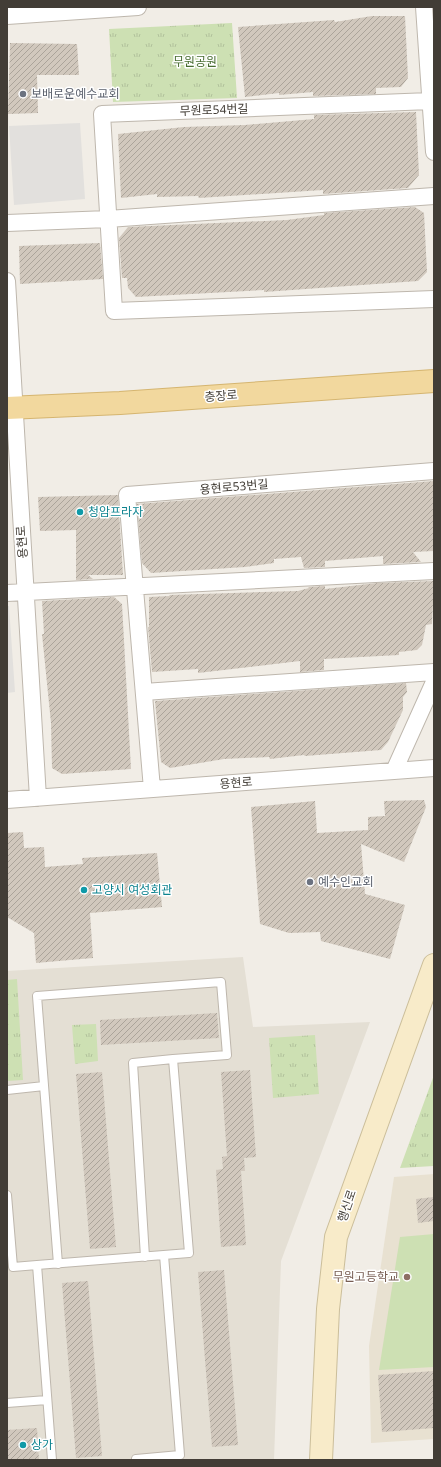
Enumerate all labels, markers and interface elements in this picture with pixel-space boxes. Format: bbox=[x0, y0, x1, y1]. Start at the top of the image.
park label: 무원공원 bbox=[173, 53, 217, 70]
place label: 보배로운예수교회 bbox=[31, 85, 119, 102]
marker: 보배로운예수교회 bbox=[18, 89, 28, 99]
street label: 무원로54번길 bbox=[179, 100, 249, 119]
street label: 충장로 bbox=[204, 386, 238, 405]
street label: 용현로53번길 bbox=[199, 475, 269, 498]
place label: 청암프라자 bbox=[88, 503, 143, 520]
marker: 청암프라자 bbox=[75, 507, 85, 517]
street label: 용현로 bbox=[12, 525, 31, 559]
street label: 용현로 bbox=[219, 773, 253, 792]
place label: 예수인교회 bbox=[318, 873, 373, 890]
marker: 예수인교회 bbox=[305, 877, 315, 887]
place label: 고양시 여성회관 bbox=[92, 881, 172, 898]
marker: 고양시 여성회관 bbox=[79, 885, 89, 895]
street label: 행신로 bbox=[333, 1187, 360, 1224]
place label: 무원고등학교 bbox=[333, 1268, 399, 1285]
marker: 무원고등학교 bbox=[402, 1272, 412, 1282]
place label: 상가 bbox=[31, 1436, 53, 1453]
marker: 상가 bbox=[18, 1440, 28, 1450]

